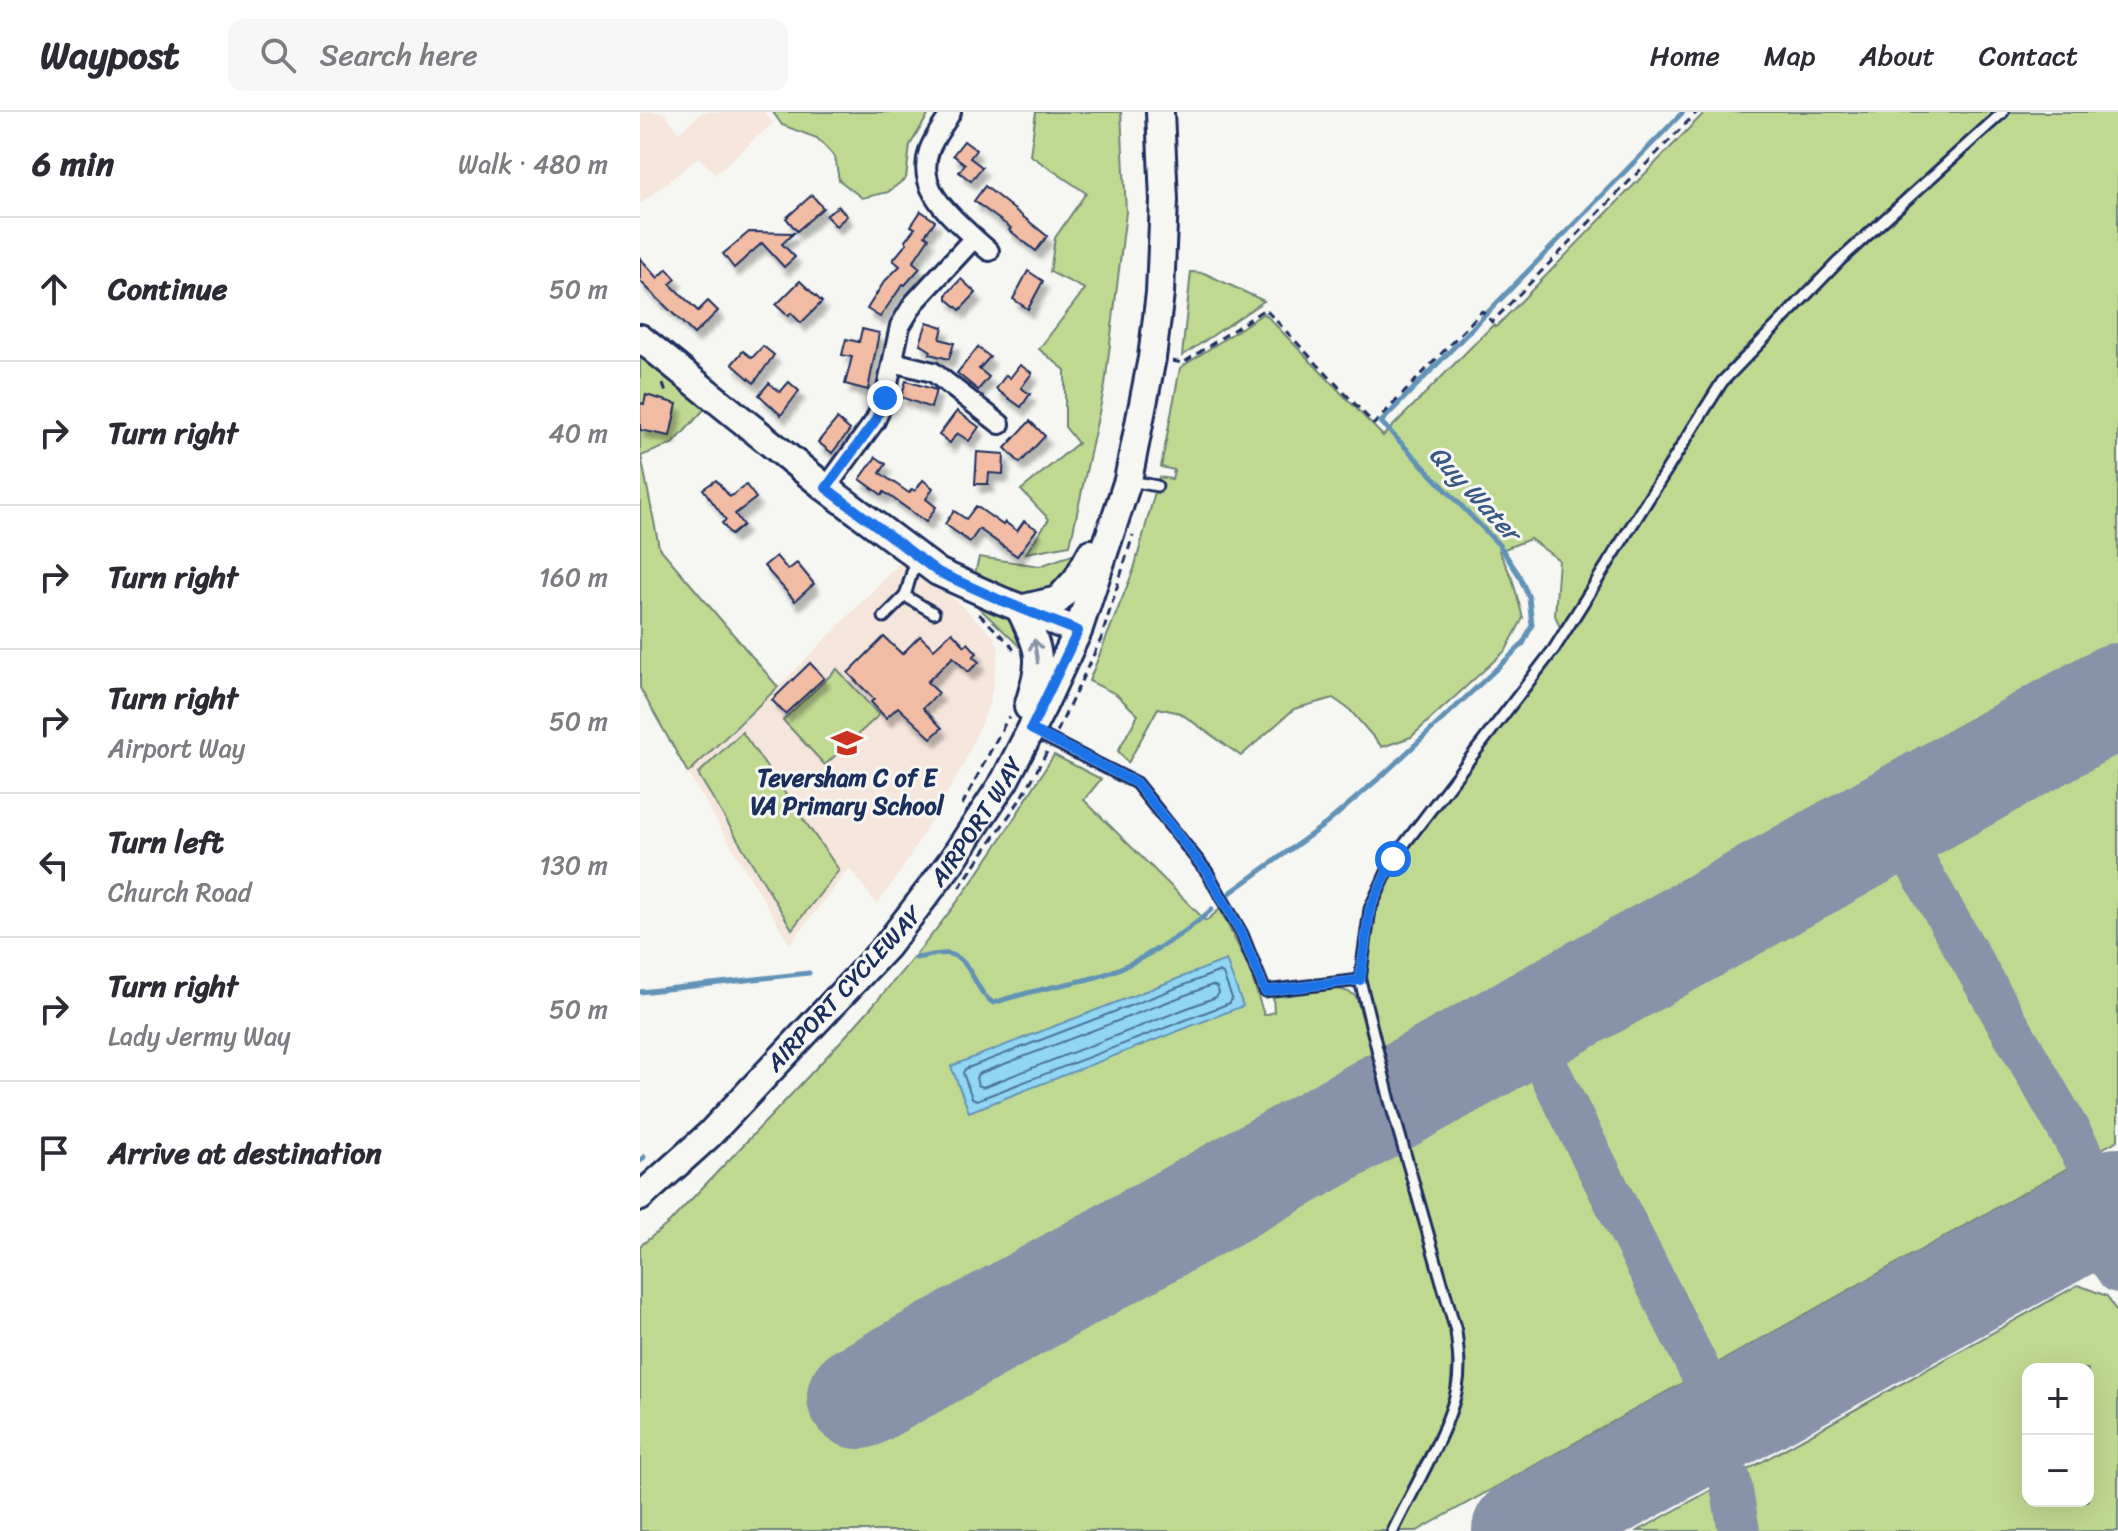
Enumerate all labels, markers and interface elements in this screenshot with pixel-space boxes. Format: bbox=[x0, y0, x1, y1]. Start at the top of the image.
search box bbox=[228, 19, 788, 91]
text: Waypost bbox=[40, 22, 180, 89]
text: Search here bbox=[320, 28, 478, 82]
text: Home bbox=[1650, 31, 1720, 80]
text: Map bbox=[1764, 31, 1815, 80]
text: About bbox=[1859, 31, 1935, 80]
text: Contact bbox=[1979, 31, 2078, 80]
icon: search bbox=[256, 33, 300, 77]
text: 6 min bbox=[32, 134, 114, 194]
text: Walk · 480 m bbox=[458, 141, 608, 187]
text: Continue bbox=[108, 262, 227, 316]
text: 50 m bbox=[549, 266, 608, 312]
icon: ahead bbox=[32, 267, 76, 311]
route end bbox=[867, 380, 903, 416]
text: Turn right bbox=[108, 406, 238, 460]
text: 40 m bbox=[549, 410, 608, 456]
icon: right bbox=[32, 411, 76, 455]
water label: Quy Water bbox=[1418, 434, 1535, 555]
text: Turn right bbox=[108, 550, 238, 604]
text: 160 m bbox=[539, 554, 608, 600]
icon: right bbox=[32, 555, 76, 599]
one-way arrow bbox=[1028, 639, 1043, 665]
text: Turn right bbox=[108, 671, 238, 725]
text: 50 m bbox=[549, 698, 608, 744]
icon: right bbox=[32, 699, 76, 743]
text: Airport Way bbox=[108, 725, 245, 771]
school or university icon: Teversham C of E VA Primary School bbox=[830, 726, 864, 760]
street label: AIRPORT WAY bbox=[918, 748, 1035, 897]
place label: Teversham C of E VA Primary School bbox=[750, 757, 945, 827]
text: Turn left bbox=[108, 815, 224, 869]
route start bbox=[1375, 841, 1411, 877]
text: 130 m bbox=[539, 842, 608, 888]
icon: left bbox=[32, 843, 76, 887]
text: Church Road bbox=[108, 869, 252, 915]
street label: AIRPORT CYCLEWAY bbox=[755, 895, 934, 1083]
text: Turn right bbox=[108, 959, 238, 1013]
text: 50 m bbox=[549, 986, 608, 1032]
icon: right bbox=[32, 987, 76, 1031]
text: Lady Jermy Way bbox=[108, 1013, 291, 1059]
text: Arrive at destination bbox=[108, 1126, 382, 1180]
icon: arrive bbox=[32, 1131, 76, 1175]
map controls bbox=[2022, 1363, 2094, 1507]
button: + bbox=[2022, 1363, 2094, 1435]
button: − bbox=[2022, 1435, 2094, 1507]

